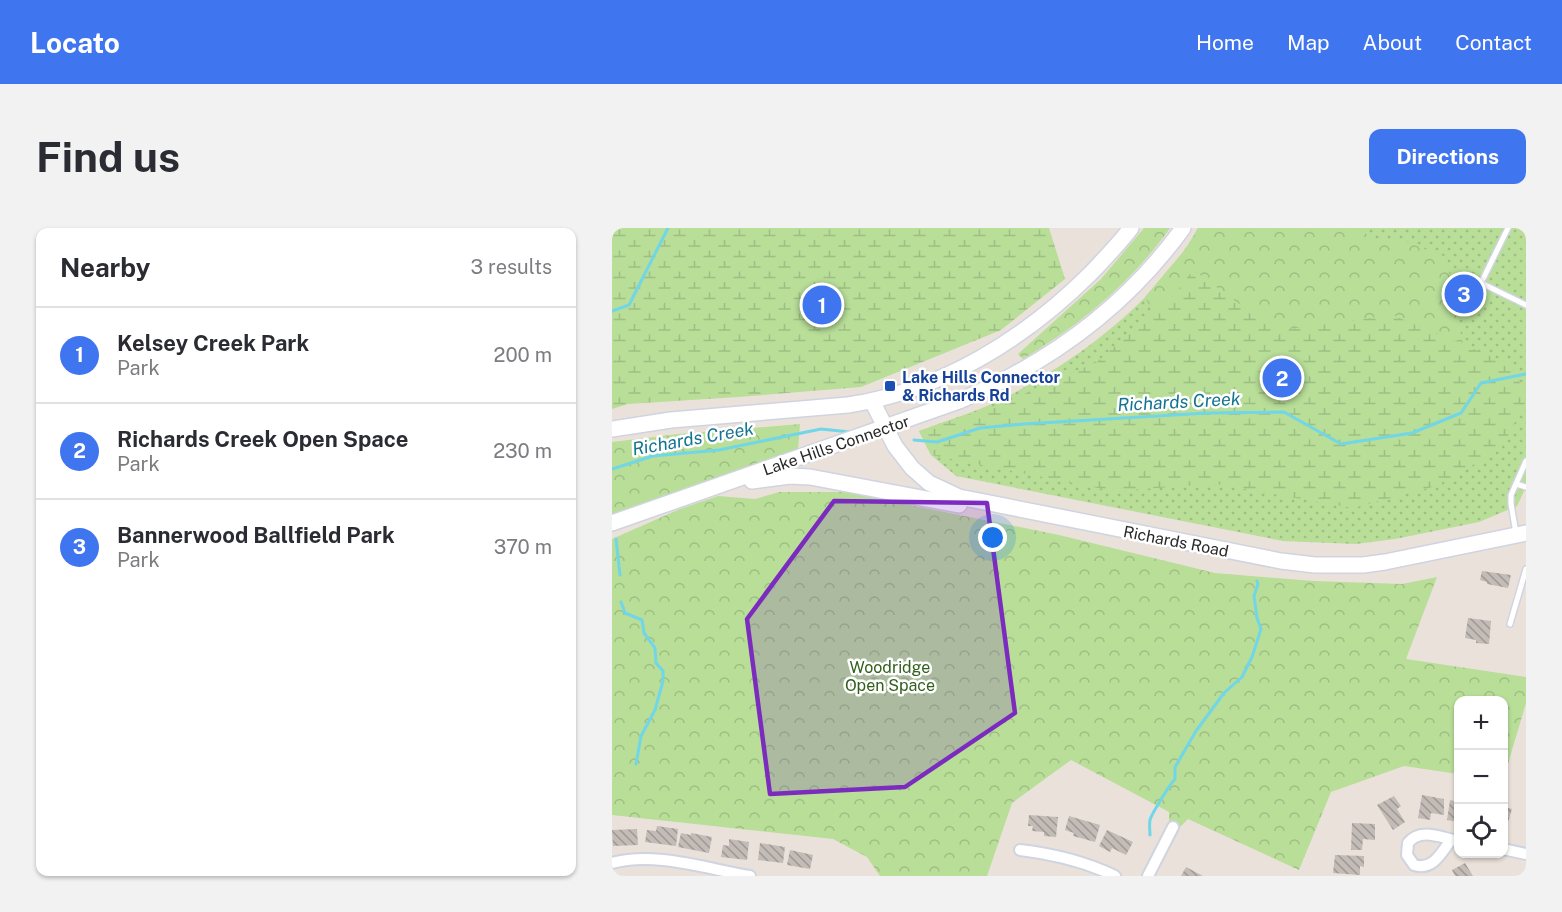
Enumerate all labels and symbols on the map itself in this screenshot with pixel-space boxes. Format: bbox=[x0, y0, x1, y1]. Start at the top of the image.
pin: 3 bbox=[1444, 272, 1484, 316]
pin: 1 bbox=[802, 282, 842, 328]
pin: 2 bbox=[1262, 356, 1302, 400]
place label: Lake Hills Connector & Richards Rd bbox=[902, 368, 1061, 405]
marker: Lake Hills Connector & Richards Rd bbox=[883, 379, 897, 393]
water label: Richards Creek bbox=[1117, 388, 1241, 415]
street label: Lake Hills Connector bbox=[760, 411, 912, 480]
water label: Richards Creek bbox=[630, 417, 756, 460]
street label: Richards Road bbox=[1122, 522, 1230, 561]
your location bbox=[978, 523, 1007, 552]
park label: Woodridge Open Space bbox=[845, 658, 935, 695]

